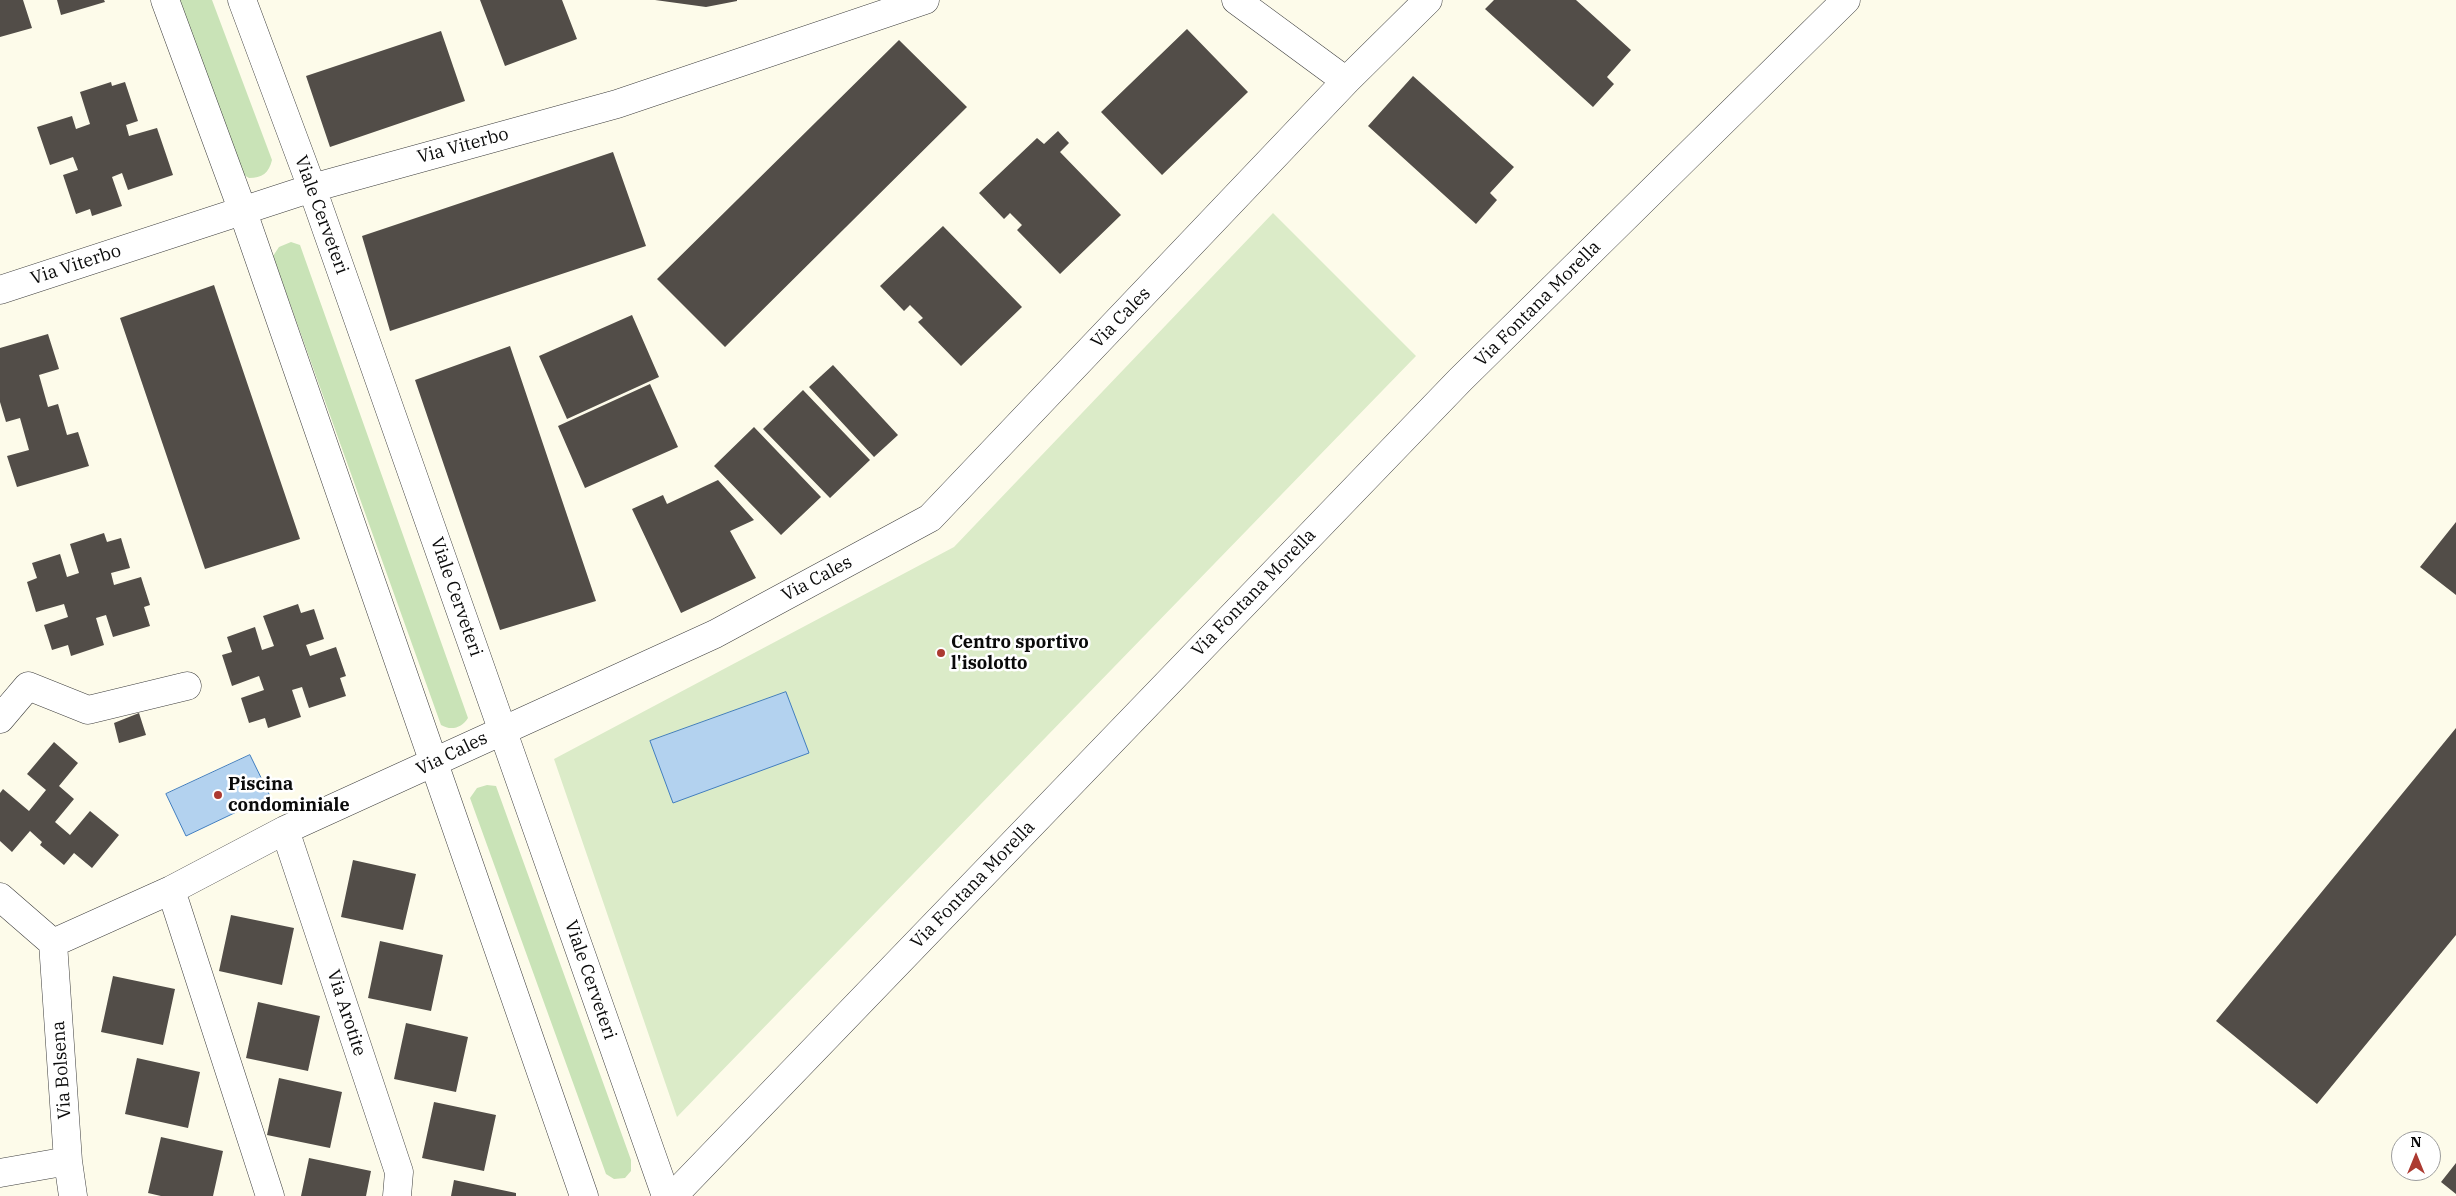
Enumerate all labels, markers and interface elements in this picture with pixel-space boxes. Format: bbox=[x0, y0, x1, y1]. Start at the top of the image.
street label: Via Viterbo bbox=[415, 123, 511, 169]
street label: Viale Cerveteri bbox=[290, 153, 352, 277]
street label: Via Fontana Morella bbox=[1471, 237, 1605, 371]
street label: Via Viterbo bbox=[28, 240, 124, 290]
street label: Via Cales bbox=[1087, 283, 1155, 353]
street label: Via Fontana Morella bbox=[1187, 525, 1321, 661]
street label: Viale Cerveteri bbox=[425, 535, 487, 659]
street label: Via Cales bbox=[778, 552, 856, 606]
place label: Centro sportivo l'isolotto bbox=[951, 632, 1089, 674]
marker: Centro sportivo l'isolotto bbox=[935, 647, 947, 659]
street label: Via Cales bbox=[413, 728, 491, 780]
place label: Piscina condominiale bbox=[228, 774, 350, 816]
marker: Piscina condominiale bbox=[212, 789, 224, 801]
street label: Via Fontana Morella bbox=[906, 817, 1040, 953]
street label: Viale Cerveteri bbox=[559, 918, 621, 1042]
street label: Via Arotite bbox=[322, 967, 370, 1059]
street label: Via Bolsena bbox=[48, 1020, 76, 1120]
north arrow bbox=[2391, 1131, 2441, 1181]
text: N bbox=[2410, 1133, 2422, 1151]

